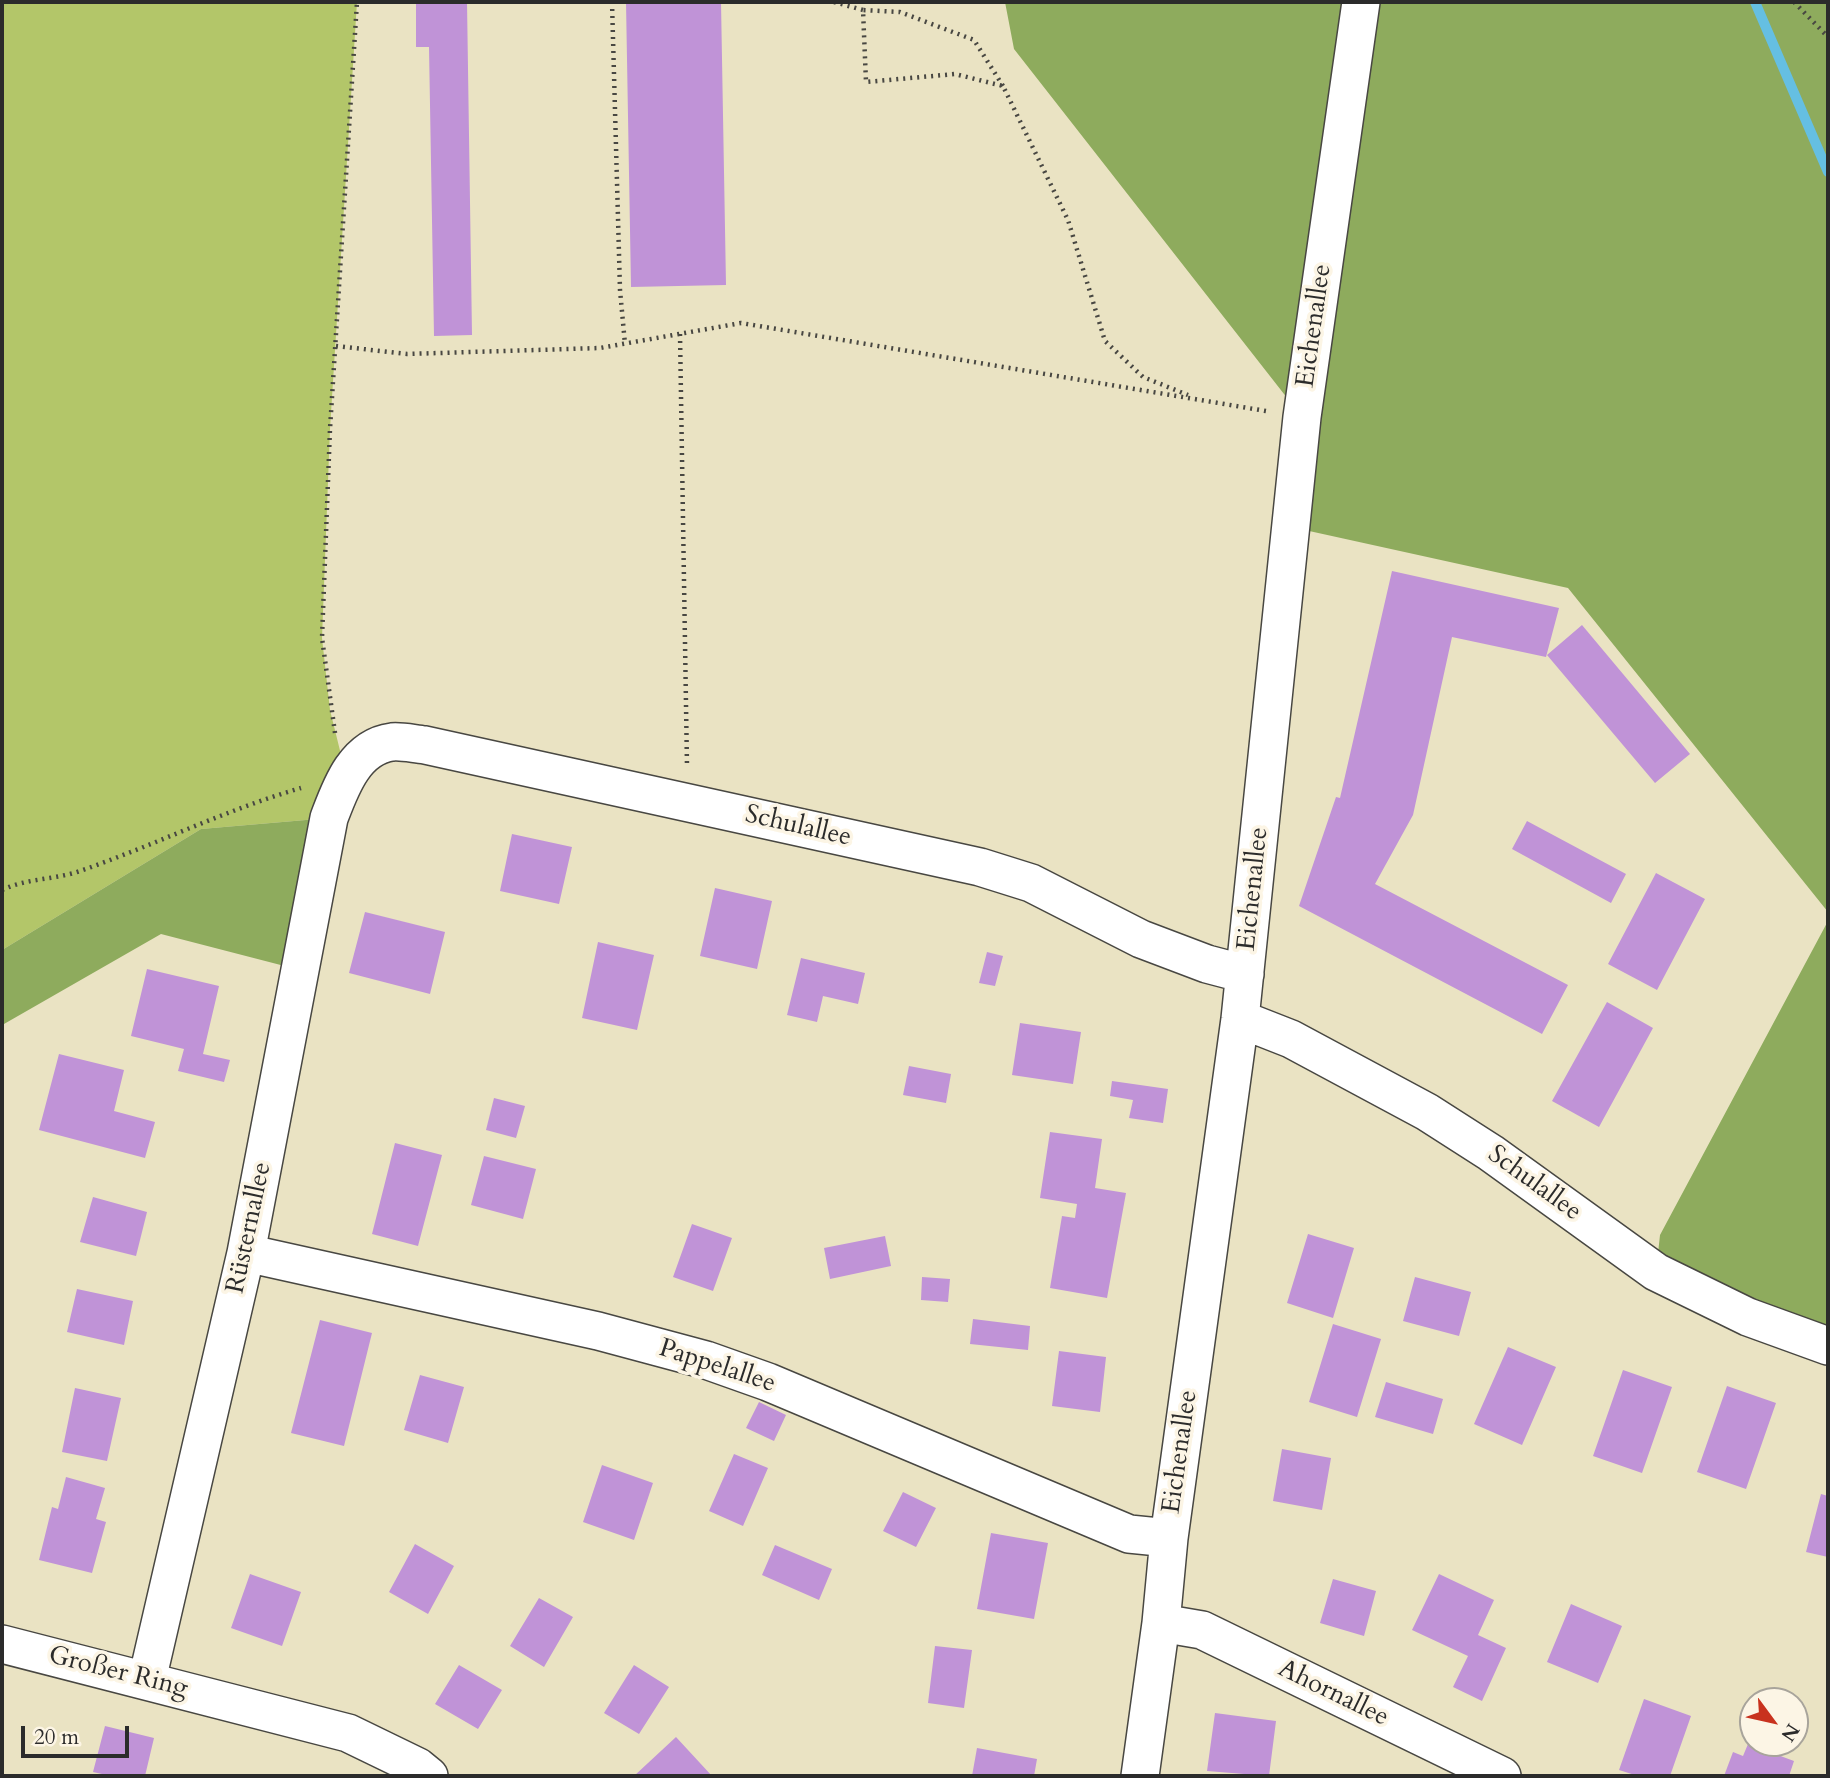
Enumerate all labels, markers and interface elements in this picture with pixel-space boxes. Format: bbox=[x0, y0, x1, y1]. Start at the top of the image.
street label: Eichenallee bbox=[1291, 262, 1339, 390]
street label: Schulallee bbox=[742, 800, 854, 854]
street label: Eichenallee bbox=[1232, 826, 1276, 952]
street label: Schulallee bbox=[1481, 1140, 1587, 1228]
street label: Rüsternallee bbox=[221, 1160, 279, 1296]
street label: Pappelallee bbox=[655, 1334, 779, 1400]
street label: Eichenallee bbox=[1157, 1388, 1205, 1516]
street label: Großer Ring bbox=[45, 1641, 191, 1705]
street label: Ahornallee bbox=[1273, 1654, 1393, 1734]
north arrow bbox=[1739, 1687, 1809, 1757]
scale bar bbox=[24, 1712, 133, 1756]
text: N bbox=[1775, 1718, 1805, 1746]
text: 20 m bbox=[34, 1723, 79, 1752]

